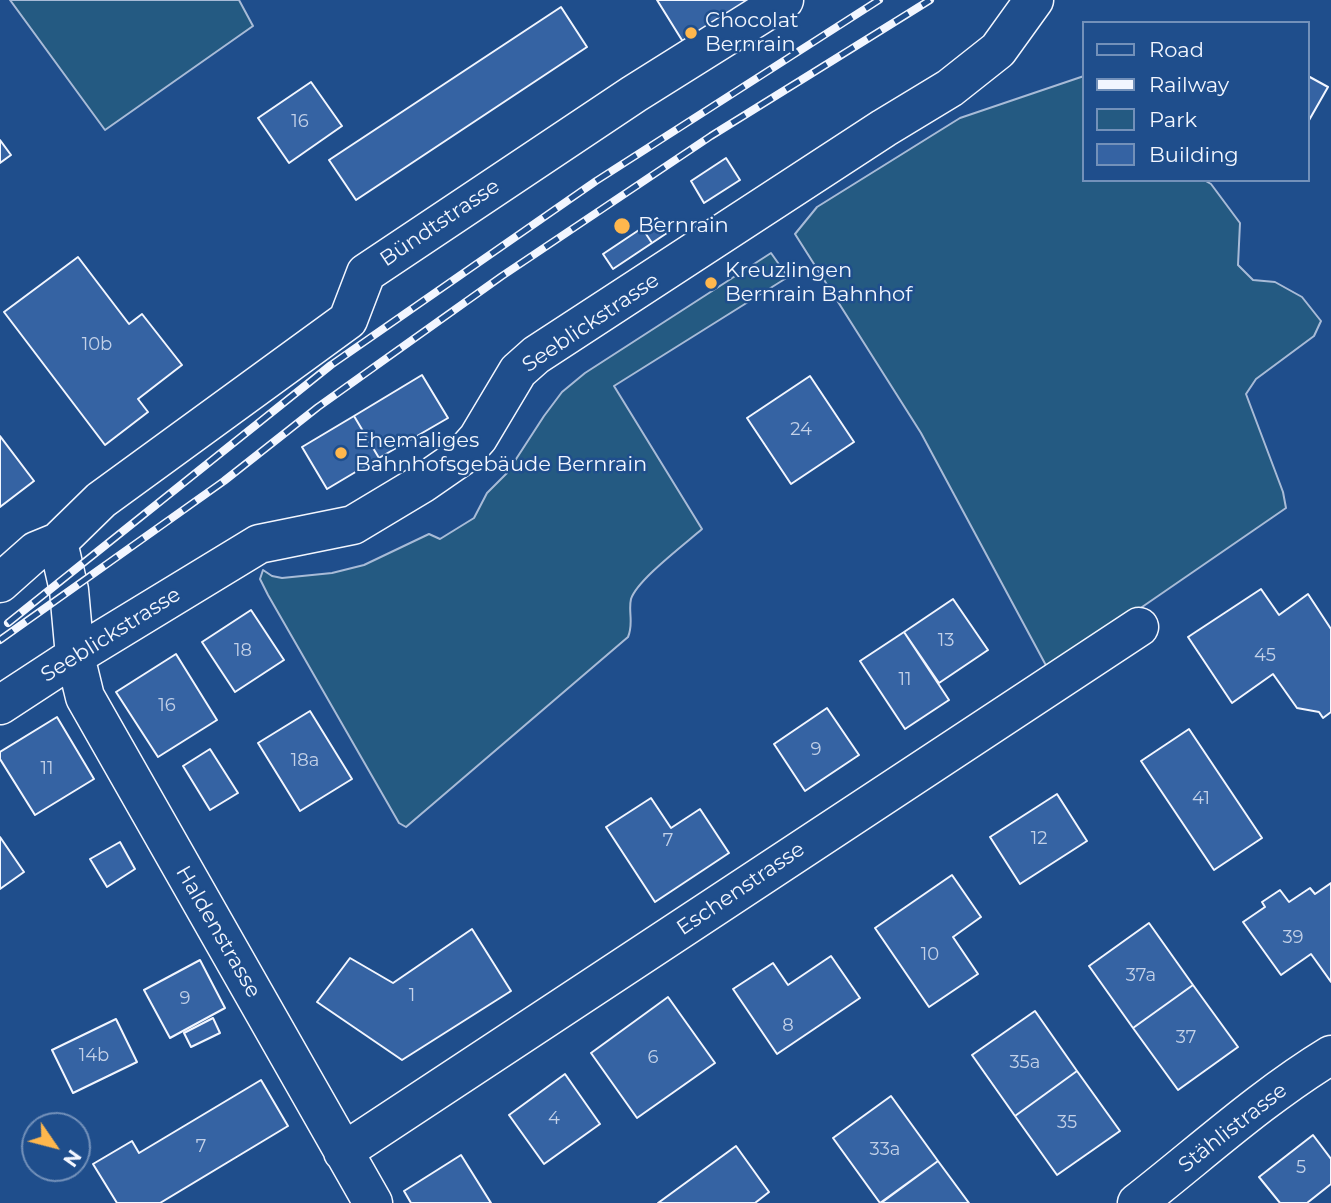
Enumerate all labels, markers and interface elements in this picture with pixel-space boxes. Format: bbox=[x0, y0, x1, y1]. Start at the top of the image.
place label: Chocolat Bernrain bbox=[705, 8, 799, 58]
legend bbox=[1082, 21, 1310, 182]
marker: Chocolat Bernrain bbox=[683, 25, 699, 41]
text: Road bbox=[1149, 37, 1204, 62]
text: Railway bbox=[1149, 72, 1229, 97]
text: Park bbox=[1149, 107, 1197, 132]
house number: 16 bbox=[291, 111, 309, 133]
text: Building bbox=[1149, 142, 1239, 167]
street label: Bündtstrasse bbox=[375, 174, 505, 272]
place label: Bernrain bbox=[638, 213, 729, 239]
marker: Bernrain bbox=[612, 216, 632, 236]
place label: Kreuzlingen Bernrain Bahnhof bbox=[725, 258, 912, 308]
street label: Seeblickstrasse bbox=[518, 268, 664, 378]
marker: Kreuzlingen Bernrain Bahnhof bbox=[703, 275, 719, 291]
house number: 10b bbox=[82, 334, 112, 356]
house number: 24 bbox=[790, 419, 812, 441]
place label: Ehemaliges Bahnhofsgebäude Bernrain bbox=[355, 428, 647, 478]
marker: Ehemaliges Bahnhofsgebäude Bernrain bbox=[333, 445, 349, 461]
street label: Seeblickstrasse bbox=[37, 582, 185, 688]
house number: 13 bbox=[938, 630, 954, 652]
house number: 18 bbox=[234, 640, 252, 662]
house number: 45 bbox=[1254, 645, 1276, 667]
house number: 11 bbox=[899, 669, 911, 691]
house number: 16 bbox=[158, 695, 176, 717]
house number: 9 bbox=[811, 739, 821, 761]
house number: 18a bbox=[291, 750, 319, 772]
house number: 11 bbox=[41, 758, 53, 780]
house number: 41 bbox=[1192, 788, 1210, 810]
house number: 12 bbox=[1031, 828, 1047, 850]
house number: 7 bbox=[663, 830, 673, 852]
street label: Eschenstrasse bbox=[672, 837, 810, 941]
street label: Haldenstrasse bbox=[170, 862, 266, 1002]
house number: 39 bbox=[1282, 927, 1304, 949]
house number: 10 bbox=[921, 944, 939, 966]
house number: 37a bbox=[1126, 965, 1156, 987]
house number: 1 bbox=[409, 985, 415, 1007]
house number: 9 bbox=[180, 988, 190, 1010]
house number: 8 bbox=[782, 1015, 794, 1037]
house number: 37 bbox=[1176, 1027, 1196, 1049]
house number: 14b bbox=[79, 1045, 109, 1067]
house number: 6 bbox=[648, 1047, 658, 1069]
house number: 35a bbox=[1010, 1052, 1040, 1074]
street label: Stählistrasse bbox=[1174, 1078, 1292, 1178]
house number: 4 bbox=[548, 1108, 560, 1130]
north arrow bbox=[21, 1112, 91, 1182]
house number: 35 bbox=[1057, 1112, 1077, 1134]
house number: 7 bbox=[196, 1136, 206, 1158]
house number: 33a bbox=[870, 1139, 900, 1161]
text: N bbox=[58, 1145, 86, 1171]
house number: 5 bbox=[1296, 1157, 1306, 1179]

